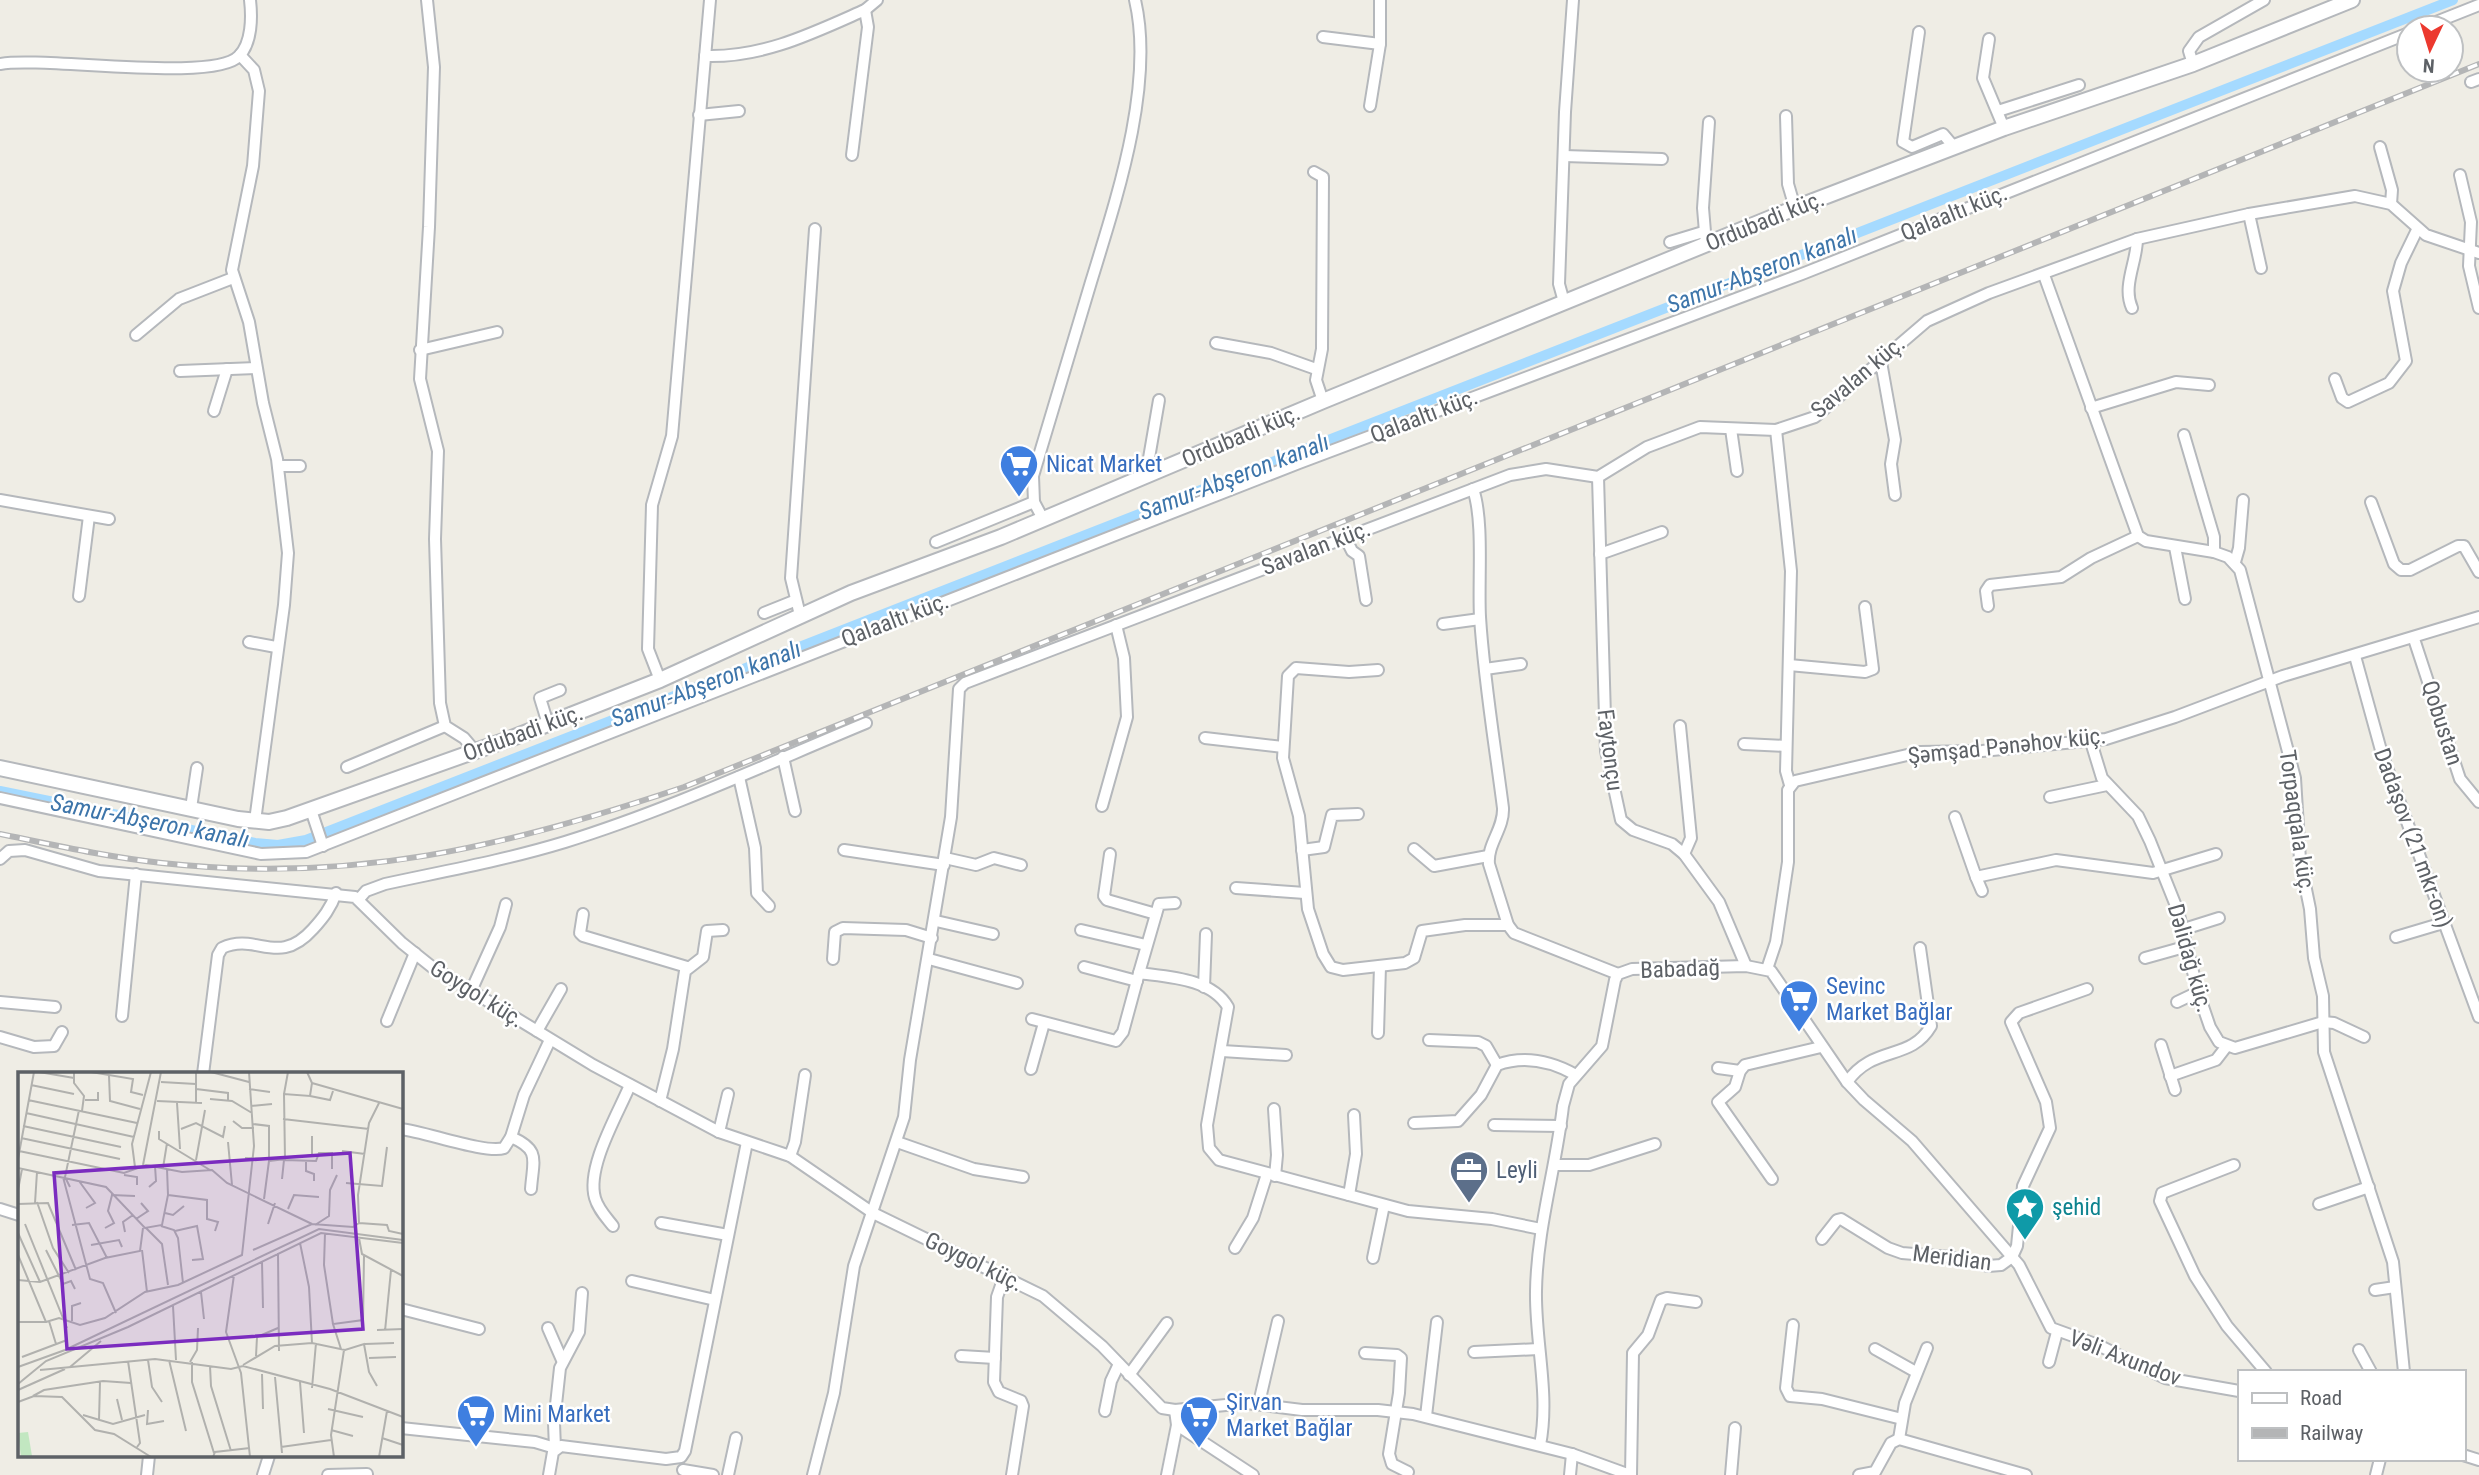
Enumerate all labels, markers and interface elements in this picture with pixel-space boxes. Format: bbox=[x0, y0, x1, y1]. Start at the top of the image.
north arrow bbox=[2395, 14, 2465, 84]
text: N bbox=[2422, 54, 2435, 77]
street label: Qalaaltı küç. bbox=[1897, 179, 2011, 247]
street label: Ordubadi küç. bbox=[1702, 185, 1828, 257]
water label: Samur-Abşeron kanalı bbox=[1663, 221, 1861, 319]
street label: Savalan küç. bbox=[1806, 330, 1910, 424]
street label: Qalaaltı küç. bbox=[1366, 383, 1482, 449]
street label: Ordubadi küç. bbox=[1178, 399, 1304, 473]
water label: Samur-Abşeron kanalı bbox=[1135, 428, 1333, 526]
supermarket icon: Nicat Market bbox=[998, 443, 1040, 498]
place label: Nicat Market bbox=[1046, 451, 1162, 478]
street label: Savalan küç. bbox=[1258, 515, 1374, 581]
street label: Qalaaltı küç. bbox=[837, 587, 953, 653]
water label: Samur-Abşeron kanalı bbox=[607, 635, 805, 733]
street label: Qobustan bbox=[2416, 677, 2468, 769]
street label: Ordubadi küç. bbox=[459, 699, 587, 767]
street label: Faytonçu bbox=[1592, 708, 1628, 792]
street label: Şəmşad Pənəhov küç. bbox=[1906, 722, 2108, 770]
street label: Dadaşov (21 mkr-on) bbox=[2368, 744, 2458, 932]
street label: Torpaqqala küç. bbox=[2274, 748, 2320, 896]
water label: Samur-Abşeron kanalı bbox=[48, 788, 252, 854]
street label: Dəlidağ küç. bbox=[2162, 901, 2218, 1015]
street label: Goygol küç. bbox=[425, 954, 529, 1034]
street label: Babadağ bbox=[1640, 954, 1720, 984]
place label: Sevinc Market Bağlar bbox=[1826, 973, 1953, 1026]
supermarket icon: Sevinc Market Bağlar bbox=[1778, 978, 1820, 1033]
inset map bbox=[18, 1072, 402, 1458]
office icon: Leyli bbox=[1448, 1149, 1490, 1204]
place label: Leyli bbox=[1496, 1157, 1538, 1184]
place icon: şehid bbox=[2004, 1186, 2046, 1241]
place label: şehid bbox=[2052, 1194, 2101, 1221]
street label: Goygol küç. bbox=[920, 1227, 1028, 1297]
street label: Meridian bbox=[1911, 1240, 1993, 1276]
street label: Vəli Axundov bbox=[2065, 1324, 2185, 1392]
legend bbox=[2238, 1370, 2465, 1461]
text: Road bbox=[2300, 1386, 2342, 1410]
place label: Şirvan Market Bağlar bbox=[1226, 1389, 1353, 1442]
supermarket icon: Mini Market bbox=[455, 1393, 497, 1448]
supermarket icon: Şirvan Market Bağlar bbox=[1178, 1394, 1220, 1449]
place label: Mini Market bbox=[503, 1401, 610, 1428]
text: Railway bbox=[2300, 1421, 2363, 1445]

